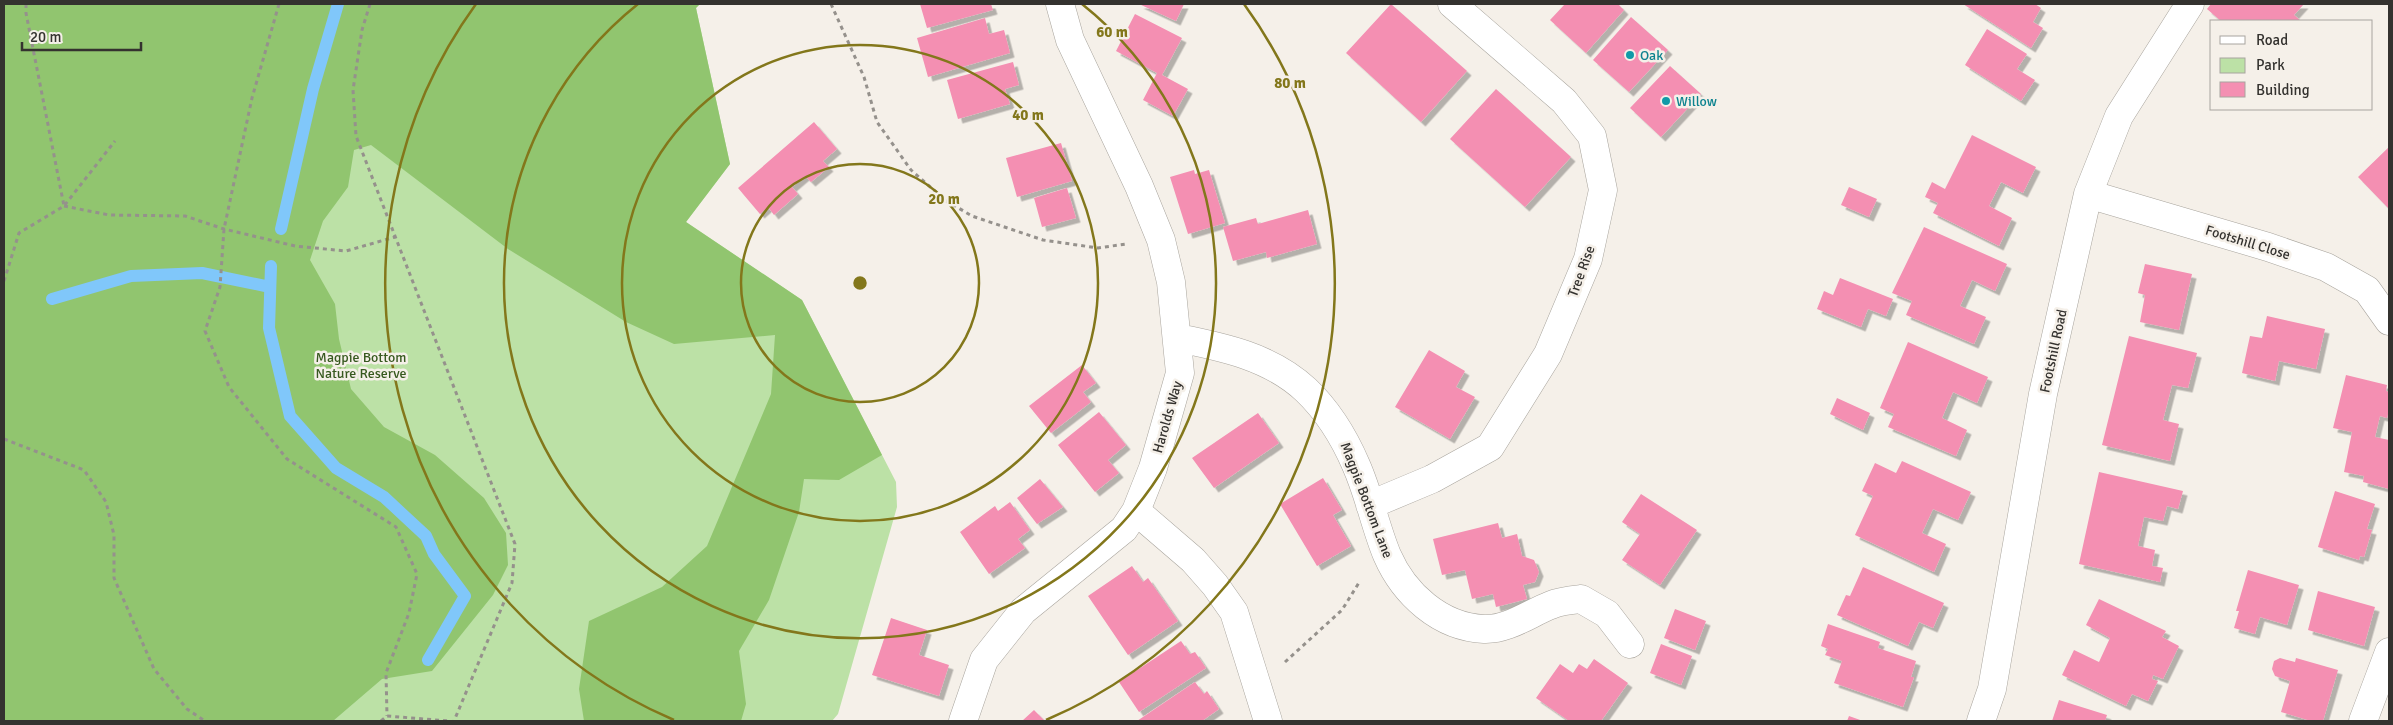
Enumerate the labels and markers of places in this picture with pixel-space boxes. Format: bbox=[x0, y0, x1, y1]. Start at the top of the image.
place label: Oak bbox=[1640, 47, 1663, 64]
marker: Oak bbox=[1624, 49, 1636, 61]
place label: Willow bbox=[1676, 93, 1717, 110]
marker: Willow bbox=[1660, 95, 1672, 107]
centre of rings bbox=[851, 274, 869, 292]

